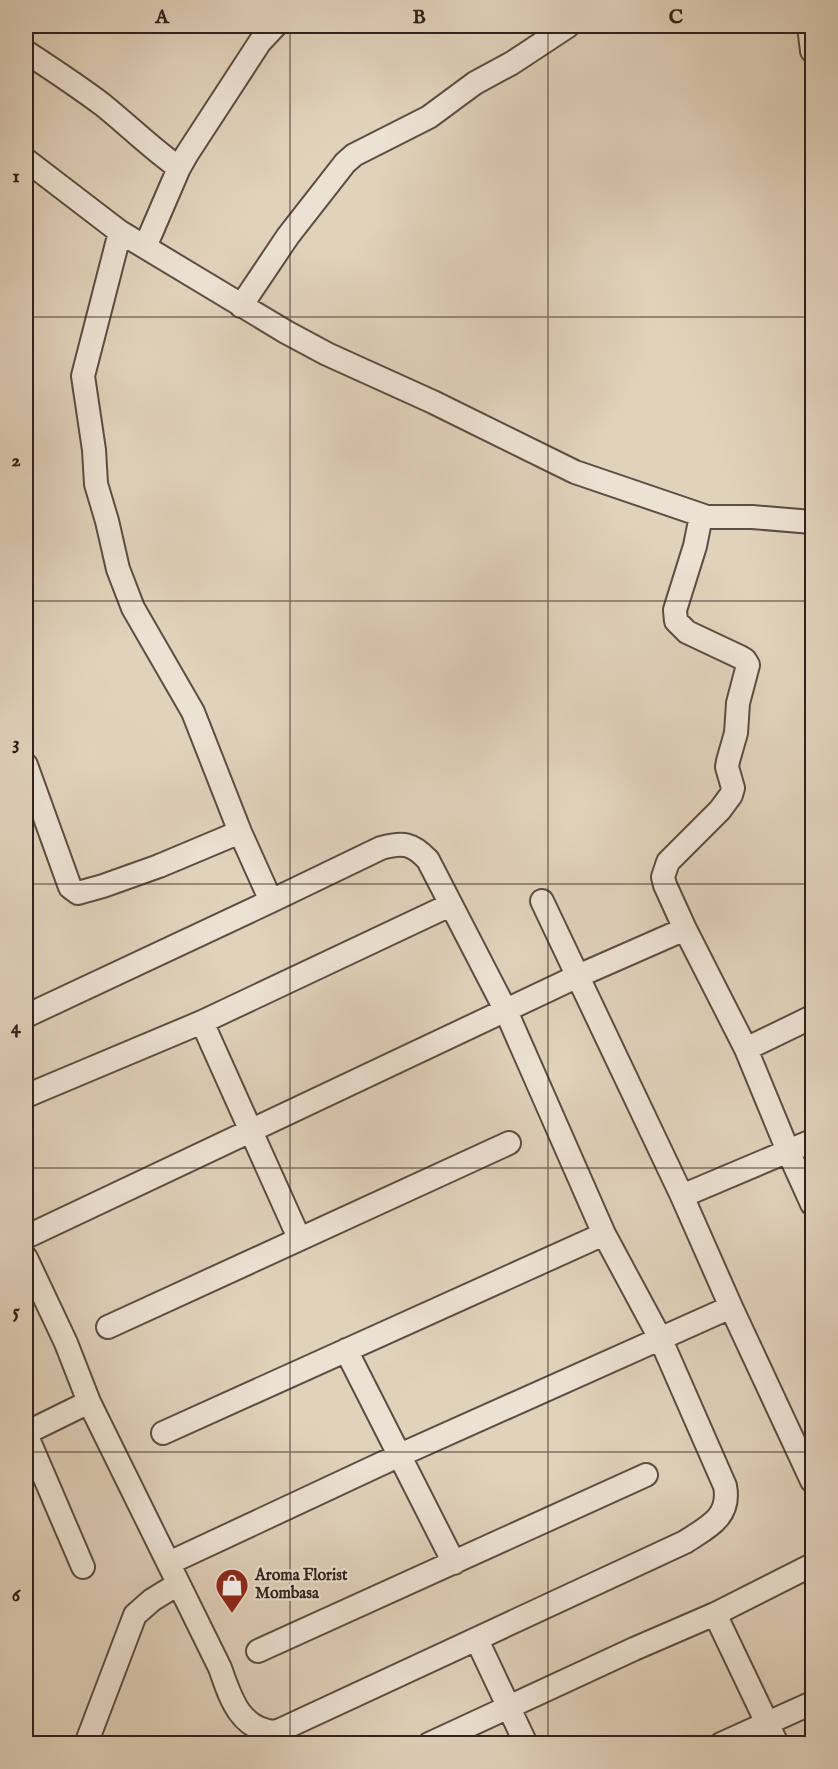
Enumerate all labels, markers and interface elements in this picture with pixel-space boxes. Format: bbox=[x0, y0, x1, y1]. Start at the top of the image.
text: A bbox=[154, 5, 170, 30]
text: B bbox=[412, 5, 426, 30]
text: C bbox=[669, 5, 683, 30]
text: 1 bbox=[12, 164, 20, 189]
text: 2 bbox=[11, 448, 21, 473]
text: 3 bbox=[12, 731, 20, 756]
text: 4 bbox=[11, 1015, 22, 1040]
text: 5 bbox=[12, 1299, 20, 1324]
place label: Aroma Florist Mombasa bbox=[254, 1566, 348, 1604]
shop icon: Aroma Florist Mombasa bbox=[214, 1567, 250, 1614]
text: 6 bbox=[12, 1583, 22, 1608]

